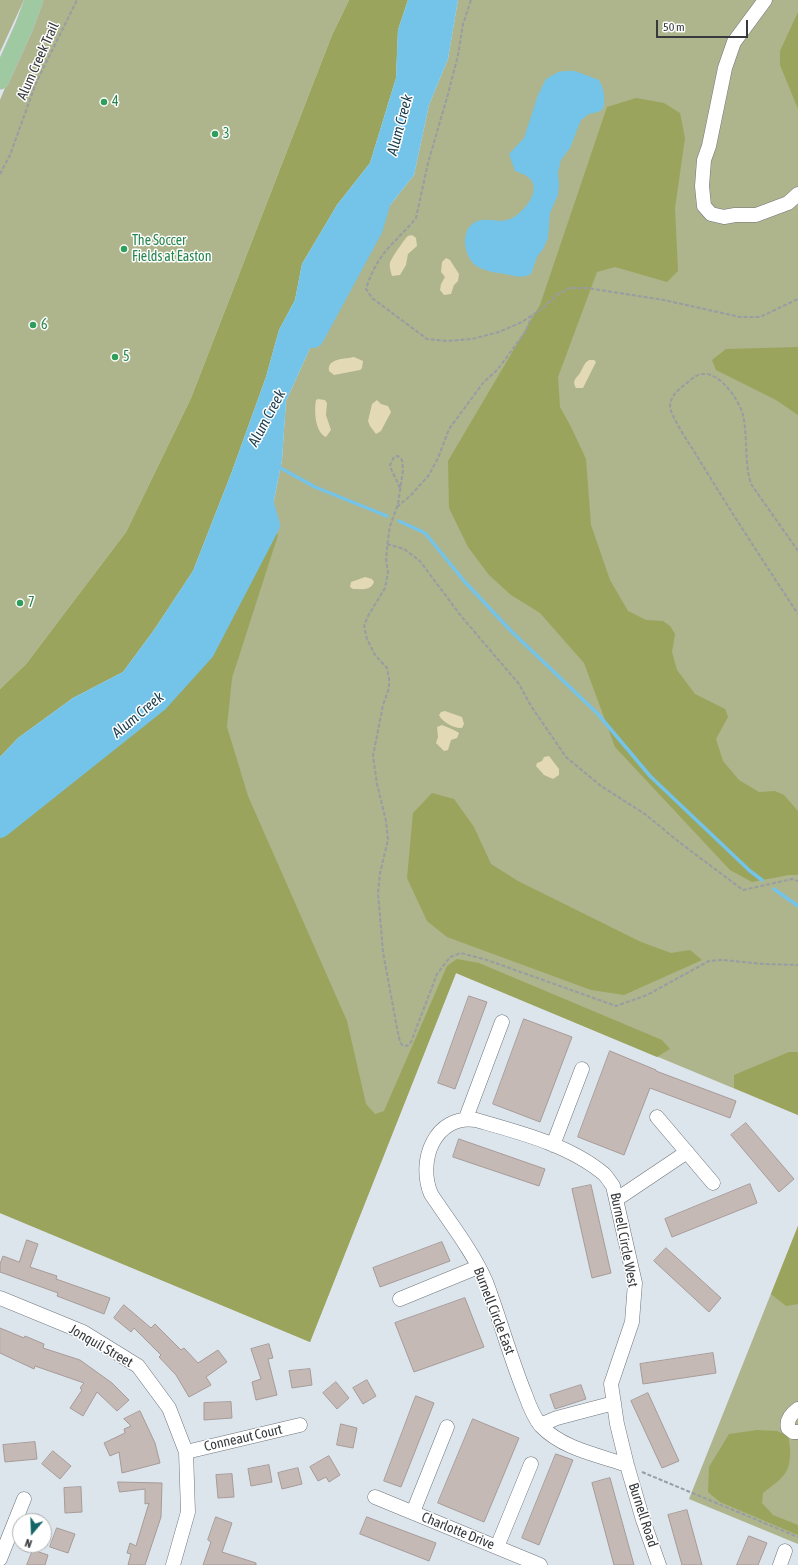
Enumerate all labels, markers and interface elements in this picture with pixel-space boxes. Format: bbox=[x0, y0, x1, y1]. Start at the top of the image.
scale bar bbox=[658, 12, 750, 38]
street label: Alum Creek Trail bbox=[13, 20, 63, 102]
text: 50 m bbox=[663, 20, 685, 34]
water label: Alum Creek bbox=[383, 93, 417, 157]
place label: 4 bbox=[112, 94, 119, 110]
marker: 4 bbox=[99, 97, 109, 107]
place label: 3 bbox=[223, 126, 230, 142]
marker: 3 bbox=[210, 129, 220, 139]
place label: The Soccer Fields at Easton bbox=[132, 233, 211, 266]
marker: The Soccer Fields at Easton bbox=[119, 244, 129, 254]
place label: 6 bbox=[41, 317, 48, 333]
marker: 6 bbox=[28, 320, 38, 330]
place label: 5 bbox=[123, 349, 130, 365]
marker: 5 bbox=[110, 352, 120, 362]
water label: Alum Creek bbox=[244, 386, 290, 450]
place label: 7 bbox=[28, 595, 35, 611]
marker: 7 bbox=[15, 598, 25, 608]
water label: Alum Creek bbox=[108, 688, 168, 742]
street label: Burnell Circle West bbox=[607, 1191, 641, 1289]
street label: Burnell Circle East bbox=[470, 1265, 518, 1357]
street label: Jonquil Street bbox=[66, 1321, 136, 1371]
street label: Conneaut Court bbox=[202, 1421, 284, 1455]
street label: Burnell Road bbox=[625, 1481, 661, 1549]
street label: Charlotte Drive bbox=[419, 1509, 497, 1553]
north arrow bbox=[12, 1513, 52, 1553]
text: N bbox=[23, 1537, 33, 1550]

